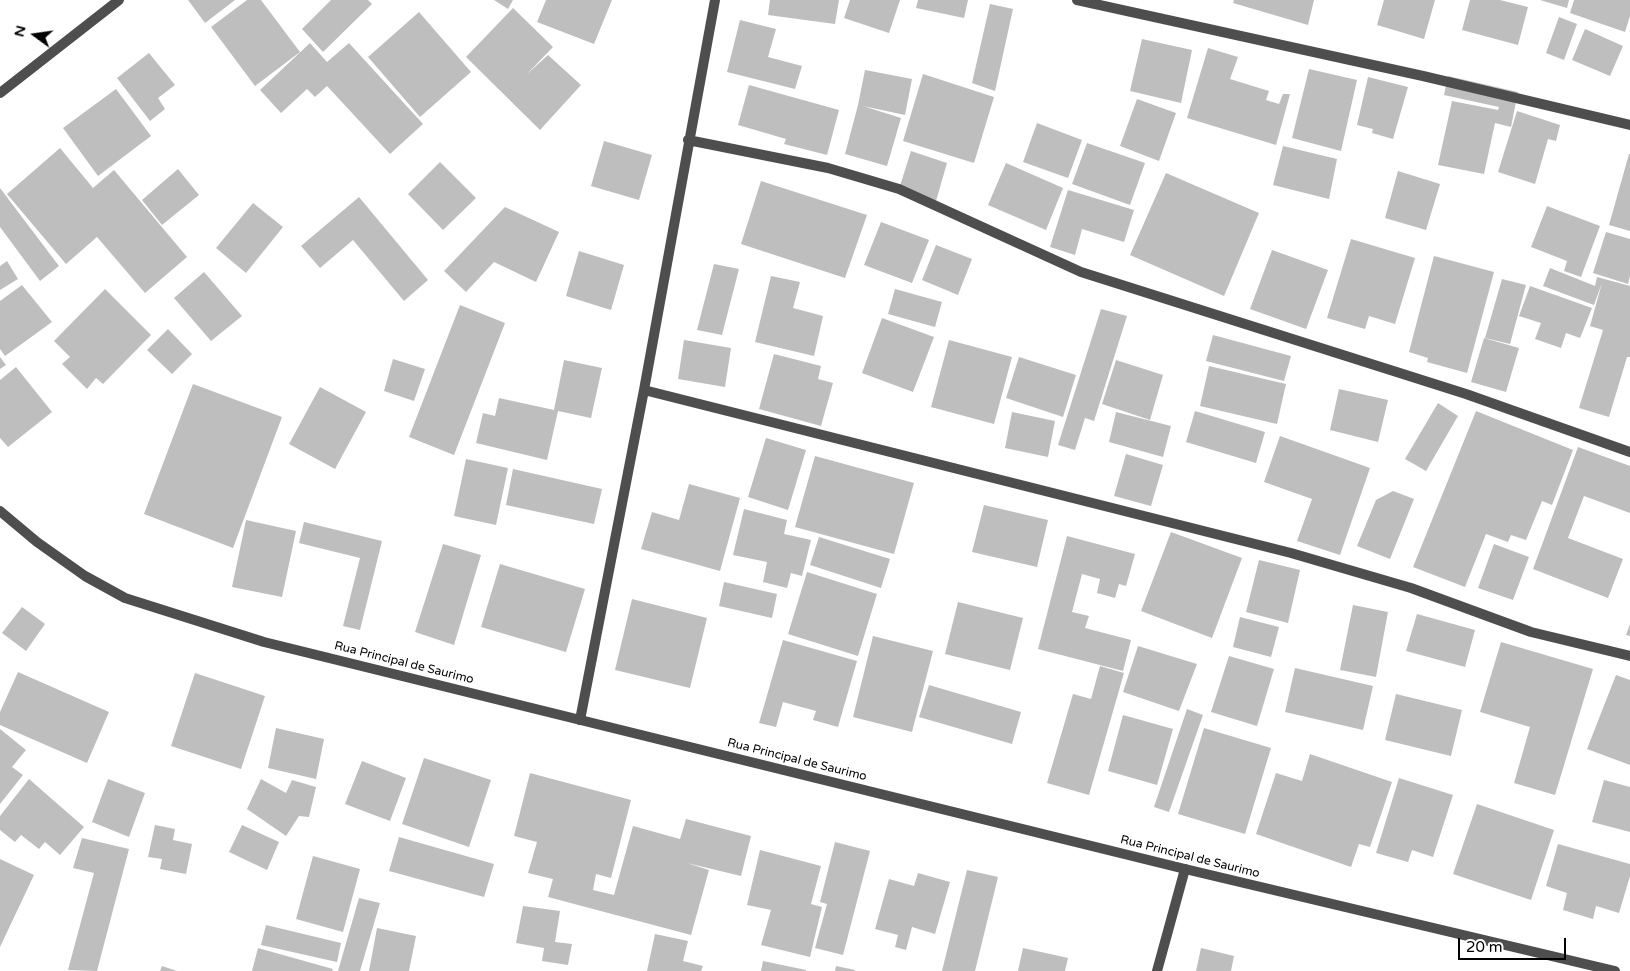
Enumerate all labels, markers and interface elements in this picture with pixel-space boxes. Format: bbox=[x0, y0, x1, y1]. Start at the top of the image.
north arrow bbox=[10, 10, 60, 60]
text: N bbox=[10, 24, 30, 39]
street label: Rua Principal de Saurimo bbox=[333, 639, 475, 687]
street label: Rua Principal de Saurimo bbox=[726, 736, 868, 784]
street label: Rua Principal de Saurimo bbox=[1119, 833, 1261, 881]
scale bar bbox=[1460, 928, 1568, 960]
text: 20 m bbox=[1466, 938, 1503, 956]

